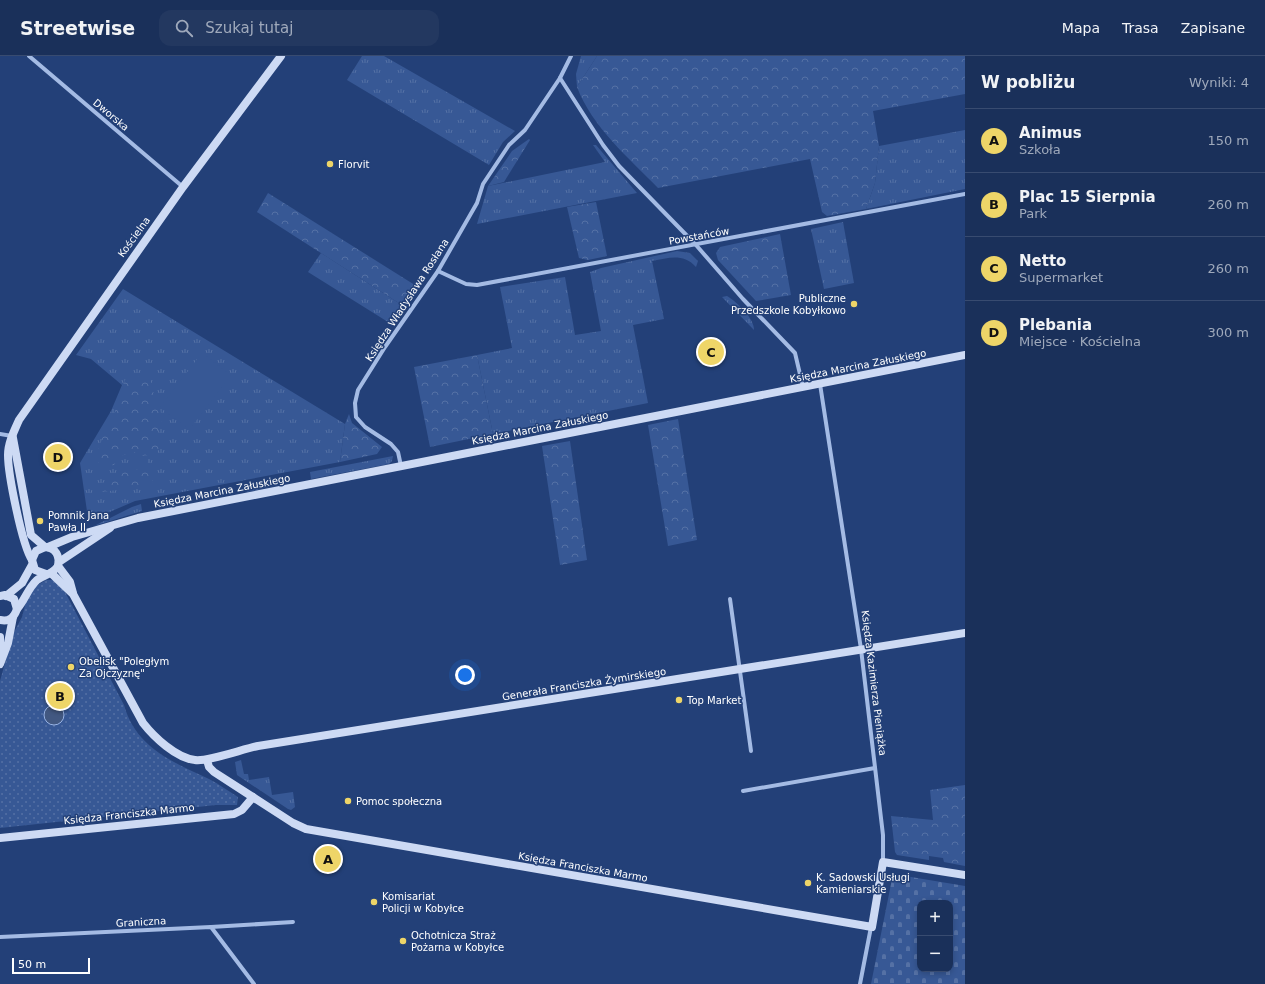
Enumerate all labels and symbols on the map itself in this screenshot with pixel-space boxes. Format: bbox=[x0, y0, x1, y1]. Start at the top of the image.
street label: Dworska bbox=[91, 97, 131, 133]
marker: Florvit bbox=[325, 159, 335, 169]
place label: Florvit bbox=[338, 159, 369, 170]
street label: Kościelna bbox=[116, 215, 152, 259]
street label: Powstańców bbox=[668, 225, 730, 247]
street label: Księdza Władysława Rosłana bbox=[363, 237, 451, 363]
place label: Publiczne Przedszkole Kobyłkowo bbox=[731, 293, 846, 316]
marker: Publiczne Przedszkole Kobyłkowo bbox=[849, 299, 859, 309]
pin: C bbox=[698, 337, 724, 367]
street label: Księdza Marcina Załuskiego bbox=[789, 347, 927, 385]
street label: Księdza Marcina Załuskiego bbox=[471, 409, 609, 447]
pin: D bbox=[45, 442, 71, 472]
street label: Księdza Marcina Załuskiego bbox=[153, 472, 291, 510]
place label: Pomnik Jana Pawła II bbox=[48, 510, 109, 533]
marker: Pomnik Jana Pawła II bbox=[35, 516, 45, 526]
street label: Księdza Kazimierza Pieniążka bbox=[860, 610, 888, 756]
place label: Obelisk "Poległym Za Ojczyznę" bbox=[79, 656, 169, 679]
marker: Obelisk "Poległym Za Ojczyznę" bbox=[66, 662, 76, 672]
your location bbox=[455, 665, 475, 685]
street label: Generała Franciszka Żymirskiego bbox=[501, 665, 667, 702]
pin: B bbox=[47, 681, 73, 711]
marker: Top Market bbox=[674, 695, 684, 705]
place label: Top Market bbox=[686, 695, 742, 706]
marker: Pomoc społeczna bbox=[343, 796, 353, 806]
place label: Pomoc społeczna bbox=[356, 796, 442, 807]
street label: Księdza Franciszka Marmo bbox=[63, 802, 195, 826]
pin: A bbox=[315, 844, 341, 874]
street label: Księdza Franciszka Marmo bbox=[517, 850, 649, 884]
place label: K. Sadowski Usługi Kamieniarskie bbox=[816, 872, 910, 895]
marker: K. Sadowski Usługi Kamieniarskie bbox=[803, 878, 813, 888]
place label: Komisariat Policji w Kobyłce bbox=[382, 891, 464, 914]
marker: Komisariat Policji w Kobyłce bbox=[369, 897, 379, 907]
street label: Graniczna bbox=[116, 915, 166, 929]
place label: Ochotnicza Straż Pożarna w Kobyłce bbox=[411, 930, 504, 953]
marker: Ochotnicza Straż Pożarna w Kobyłce bbox=[398, 936, 408, 946]
scale bar bbox=[12, 956, 90, 975]

